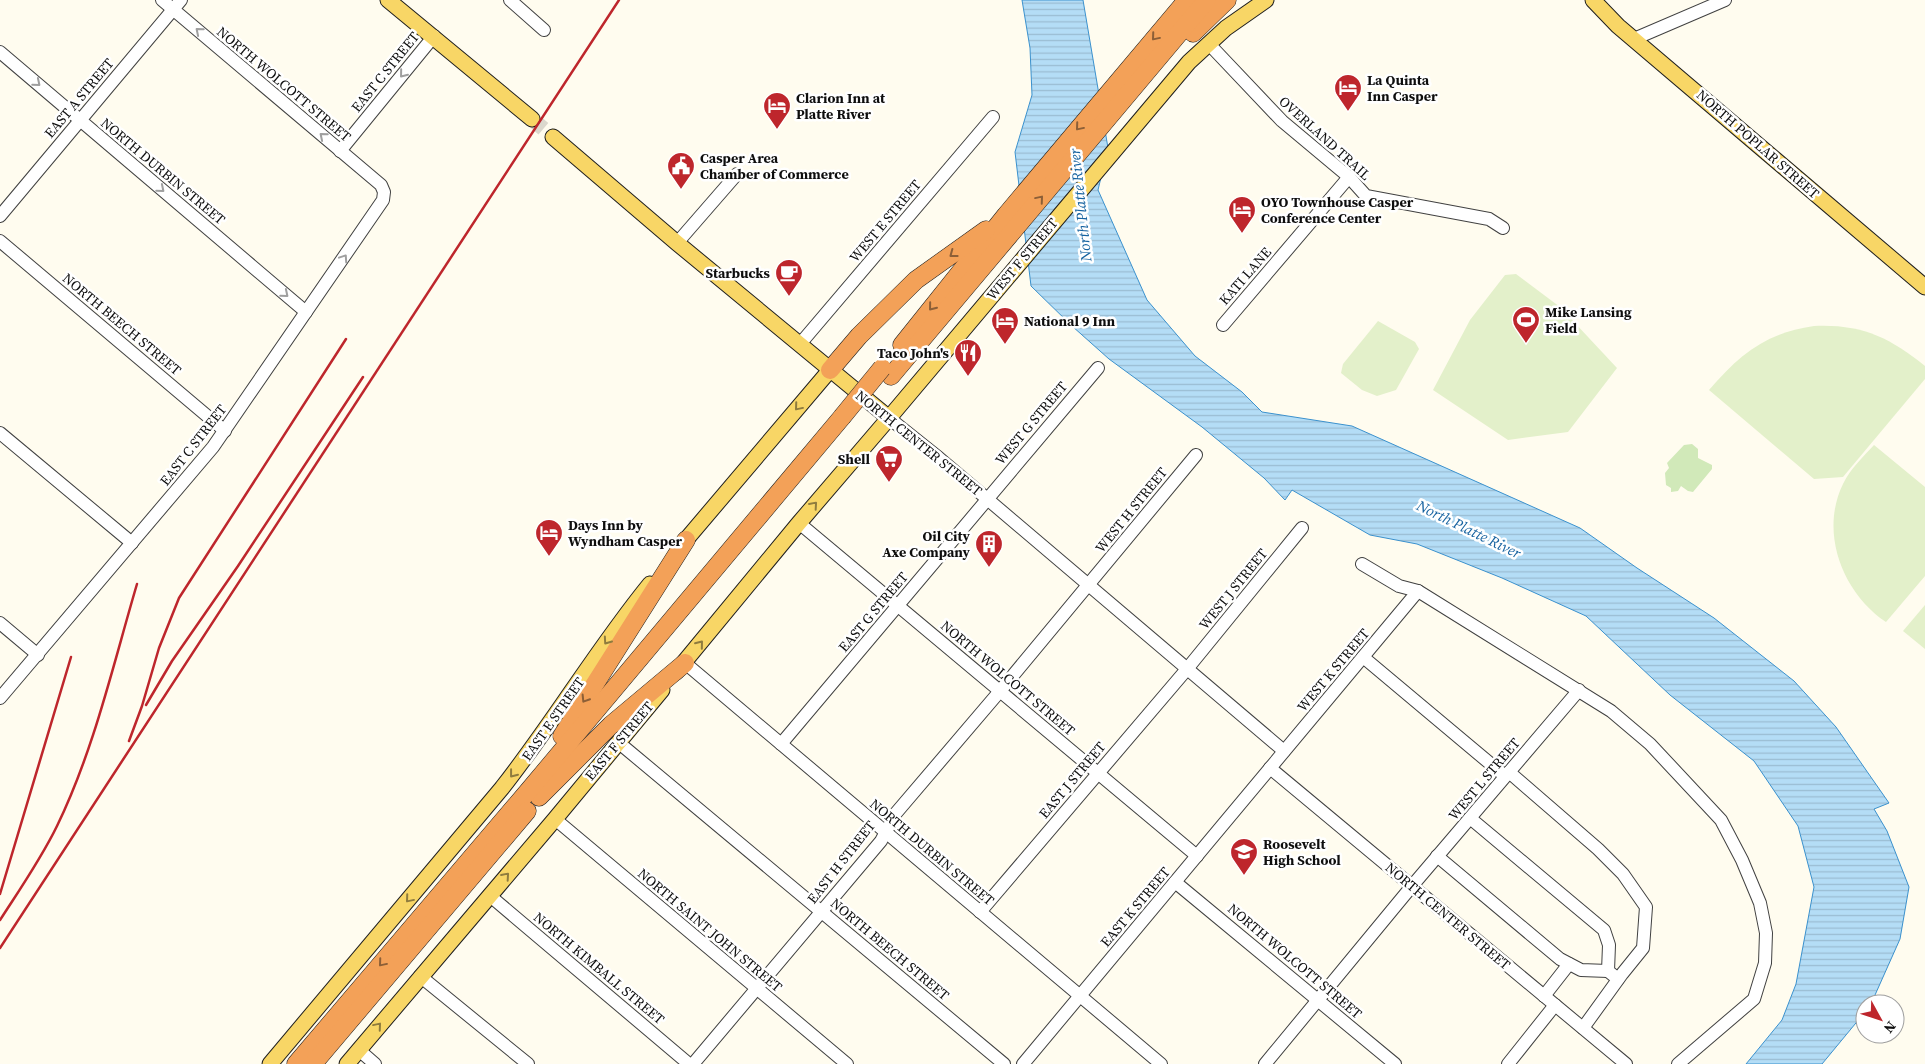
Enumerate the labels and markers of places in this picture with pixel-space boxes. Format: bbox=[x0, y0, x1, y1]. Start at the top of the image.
place label: La Quinta Inn Casper bbox=[1367, 70, 1438, 106]
hotel icon: La Quinta Inn Casper bbox=[1333, 73, 1363, 112]
place label: Clarion Inn at Platte River bbox=[796, 88, 886, 124]
hotel icon: Clarion Inn at Platte River bbox=[762, 91, 792, 130]
place label: Casper Area Chamber of Commerce bbox=[700, 148, 849, 184]
public building icon: Casper Area Chamber of Commerce bbox=[666, 151, 696, 190]
place label: OYO Townhouse Casper Conference Center bbox=[1261, 192, 1414, 228]
hotel icon: OYO Townhouse Casper Conference Center bbox=[1227, 195, 1257, 234]
cafe icon: Starbucks bbox=[774, 258, 804, 297]
place label: Starbucks bbox=[705, 263, 771, 283]
place label: Mike Lansing Field bbox=[1545, 302, 1632, 338]
sports icon: Mike Lansing Field bbox=[1511, 305, 1541, 344]
hotel icon: National 9 Inn bbox=[990, 306, 1020, 345]
place label: National 9 Inn bbox=[1024, 311, 1116, 331]
restaurant icon: Taco John's bbox=[953, 338, 983, 377]
place label: Taco John's bbox=[877, 343, 950, 363]
supermarket icon: Shell bbox=[874, 444, 904, 483]
place label: Shell bbox=[838, 449, 870, 469]
place label: Days Inn by Wyndham Casper bbox=[568, 515, 682, 551]
hotel icon: Days Inn by Wyndham Casper bbox=[534, 518, 564, 557]
place label: Oil City Axe Company bbox=[882, 526, 971, 562]
building icon: Oil City Axe Company bbox=[974, 529, 1004, 568]
place label: Roosevelt High School bbox=[1263, 834, 1341, 870]
school or university icon: Roosevelt High School bbox=[1229, 837, 1259, 876]

